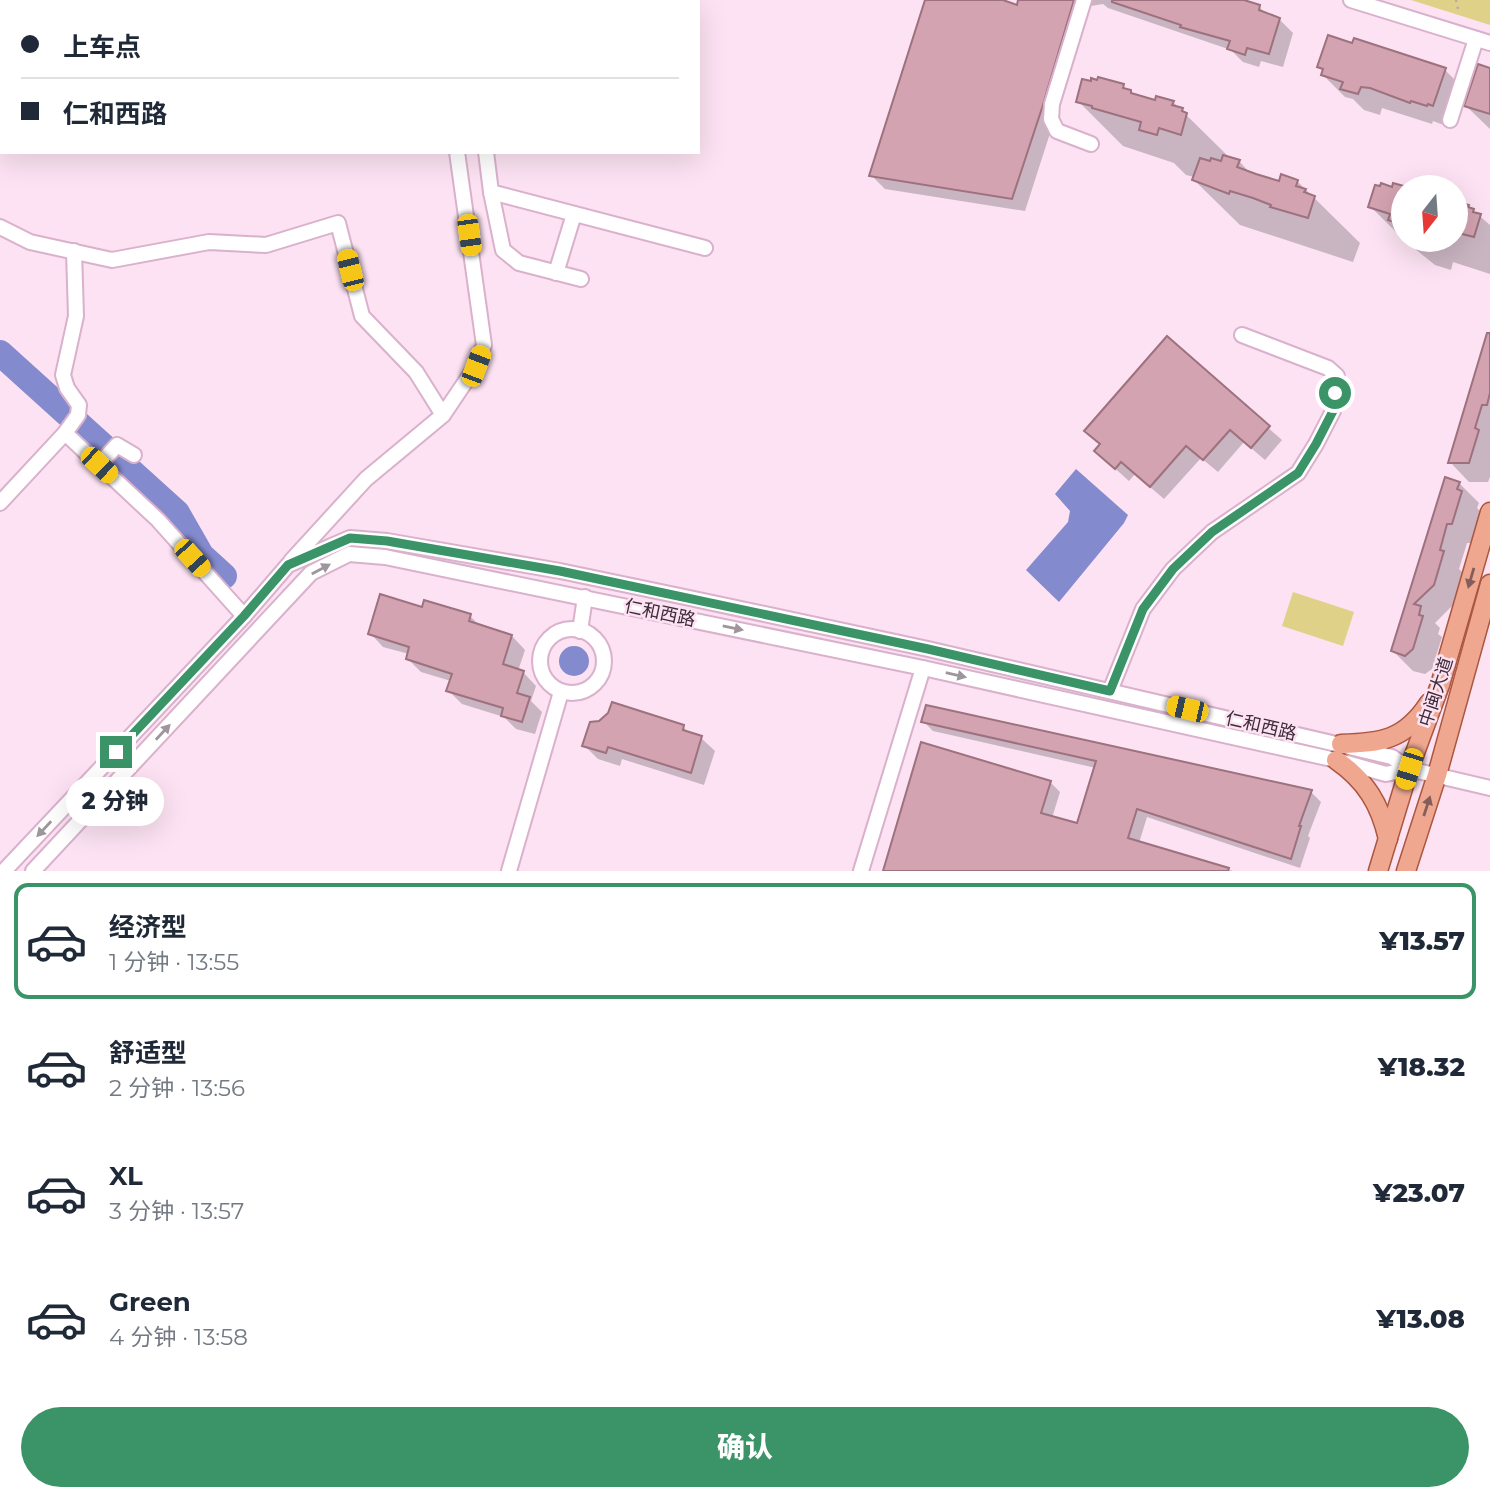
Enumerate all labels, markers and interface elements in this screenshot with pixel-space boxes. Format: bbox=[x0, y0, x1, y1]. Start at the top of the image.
text: 上车点 bbox=[63, 31, 141, 63]
text: 仁和西路 bbox=[63, 98, 167, 130]
north arrow bbox=[1391, 175, 1468, 252]
map controls bbox=[1391, 175, 1468, 252]
car bbox=[456, 213, 483, 257]
car bbox=[335, 247, 366, 293]
car bbox=[459, 343, 494, 389]
route start bbox=[1319, 377, 1351, 409]
car bbox=[77, 443, 122, 487]
car bbox=[171, 535, 214, 581]
one-way arrow bbox=[311, 563, 331, 575]
one-way arrow bbox=[1465, 568, 1475, 589]
street label: 仁和西路 bbox=[622, 595, 698, 631]
one-way arrow bbox=[722, 622, 744, 633]
street label: 中闽大道 bbox=[1414, 654, 1458, 730]
one-way arrow bbox=[945, 670, 967, 681]
car bbox=[1165, 694, 1210, 724]
street label: 仁和西路 bbox=[1223, 707, 1299, 745]
one-way arrow bbox=[155, 723, 171, 741]
route end bbox=[100, 736, 132, 768]
car bbox=[1393, 746, 1426, 792]
callout: 2 分钟 bbox=[67, 776, 165, 826]
text: 2 分钟 bbox=[82, 787, 148, 815]
one-way arrow bbox=[1422, 795, 1432, 816]
one-way arrow bbox=[36, 820, 52, 837]
icon: car bbox=[25, 910, 88, 973]
text: 经济型 bbox=[109, 911, 187, 943]
text: ¥13.57 bbox=[1379, 925, 1465, 957]
text: 1 分钟 · 13:55 bbox=[109, 948, 239, 976]
icon: car bbox=[25, 1036, 88, 1099]
text: 舒适型 bbox=[109, 1037, 187, 1069]
text: ¥18.32 bbox=[1378, 1051, 1465, 1083]
text: 2 分钟 · 13:56 bbox=[109, 1074, 245, 1102]
text: XL bbox=[109, 1160, 143, 1192]
icon: car bbox=[25, 1162, 88, 1225]
text: ¥23.07 bbox=[1373, 1177, 1465, 1209]
text: 3 分钟 · 13:57 bbox=[109, 1197, 244, 1225]
text: Green bbox=[109, 1286, 191, 1318]
icon: car bbox=[25, 1288, 88, 1351]
text: ¥13.08 bbox=[1376, 1303, 1465, 1335]
text: 4 分钟 · 13:58 bbox=[109, 1323, 248, 1351]
button: 确认 bbox=[21, 1407, 1469, 1487]

